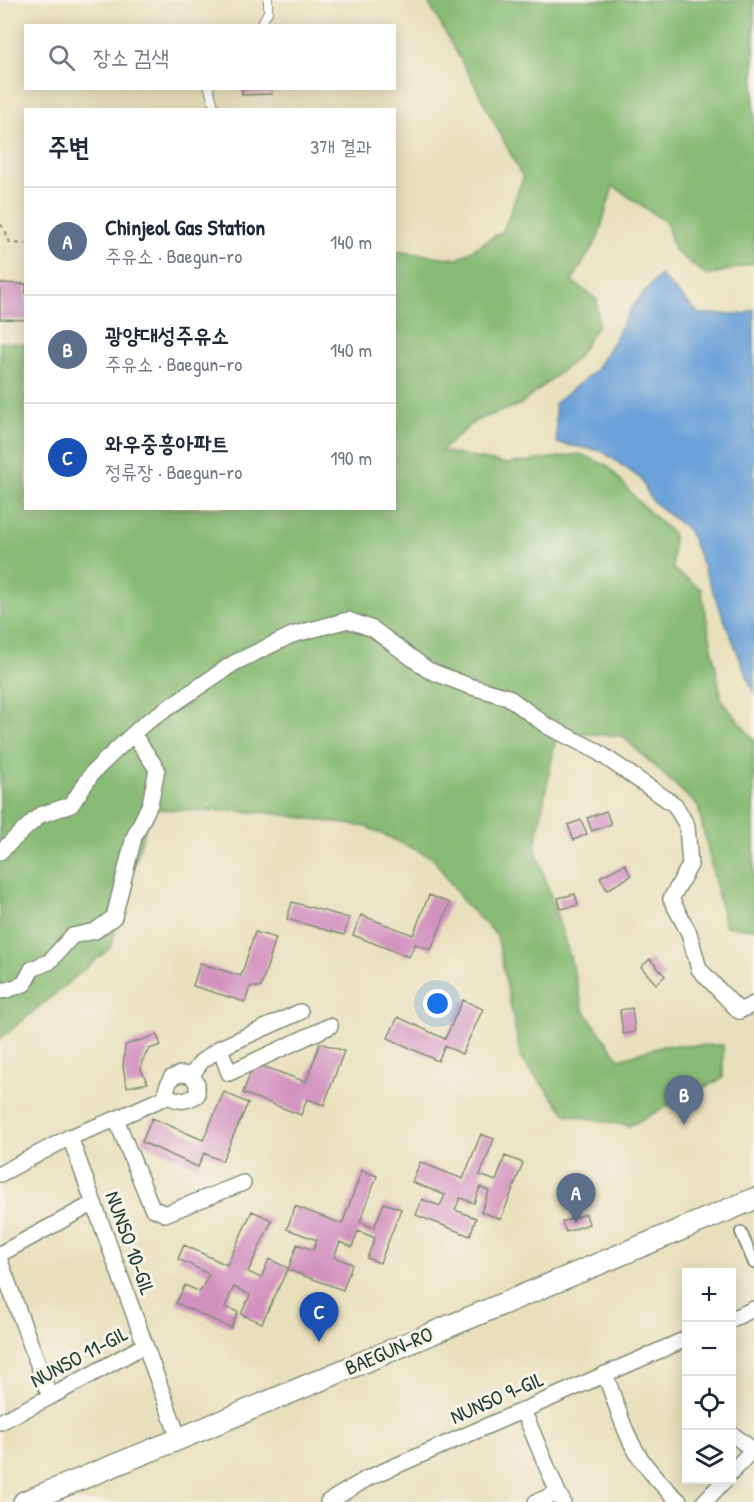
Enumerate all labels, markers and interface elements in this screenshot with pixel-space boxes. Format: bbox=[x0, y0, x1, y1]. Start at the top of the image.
search box bbox=[24, 24, 396, 90]
icon: search bbox=[45, 41, 78, 74]
text: 장소 검색 bbox=[93, 42, 169, 72]
text: 주변 bbox=[48, 129, 90, 164]
text: 3개 결과 bbox=[310, 133, 372, 160]
text: Chinjeol Gas Station bbox=[105, 212, 265, 242]
text: A bbox=[63, 228, 72, 255]
text: 140 m bbox=[330, 228, 372, 255]
text: 주유소 · Baegun-ro bbox=[105, 242, 242, 269]
text: 광양대성주유소 bbox=[105, 320, 229, 350]
text: B bbox=[62, 336, 73, 363]
text: 140 m bbox=[330, 336, 372, 363]
text: 주유소 · Baegun-ro bbox=[105, 350, 242, 377]
text: 와우중흥아파트 bbox=[105, 428, 229, 458]
text: C bbox=[62, 444, 73, 471]
text: 190 m bbox=[330, 444, 372, 471]
text: 정류장 · Baegun-ro bbox=[105, 458, 242, 485]
your location bbox=[423, 989, 452, 1018]
pin: B bbox=[664, 1076, 704, 1125]
pin: A bbox=[556, 1174, 596, 1223]
street label: NUNSO 10-GIL bbox=[98, 1187, 163, 1299]
map controls bbox=[682, 1268, 736, 1484]
button: + bbox=[682, 1268, 736, 1322]
pin: C bbox=[300, 1292, 338, 1342]
street label: NUNSO 11-GIL bbox=[25, 1319, 133, 1394]
street label: BAEGUN-RO bbox=[340, 1319, 437, 1382]
button: − bbox=[682, 1322, 736, 1376]
street label: NUNSO 9-GIL bbox=[446, 1364, 548, 1431]
button: locate bbox=[682, 1376, 736, 1430]
button: layers bbox=[682, 1430, 736, 1484]

